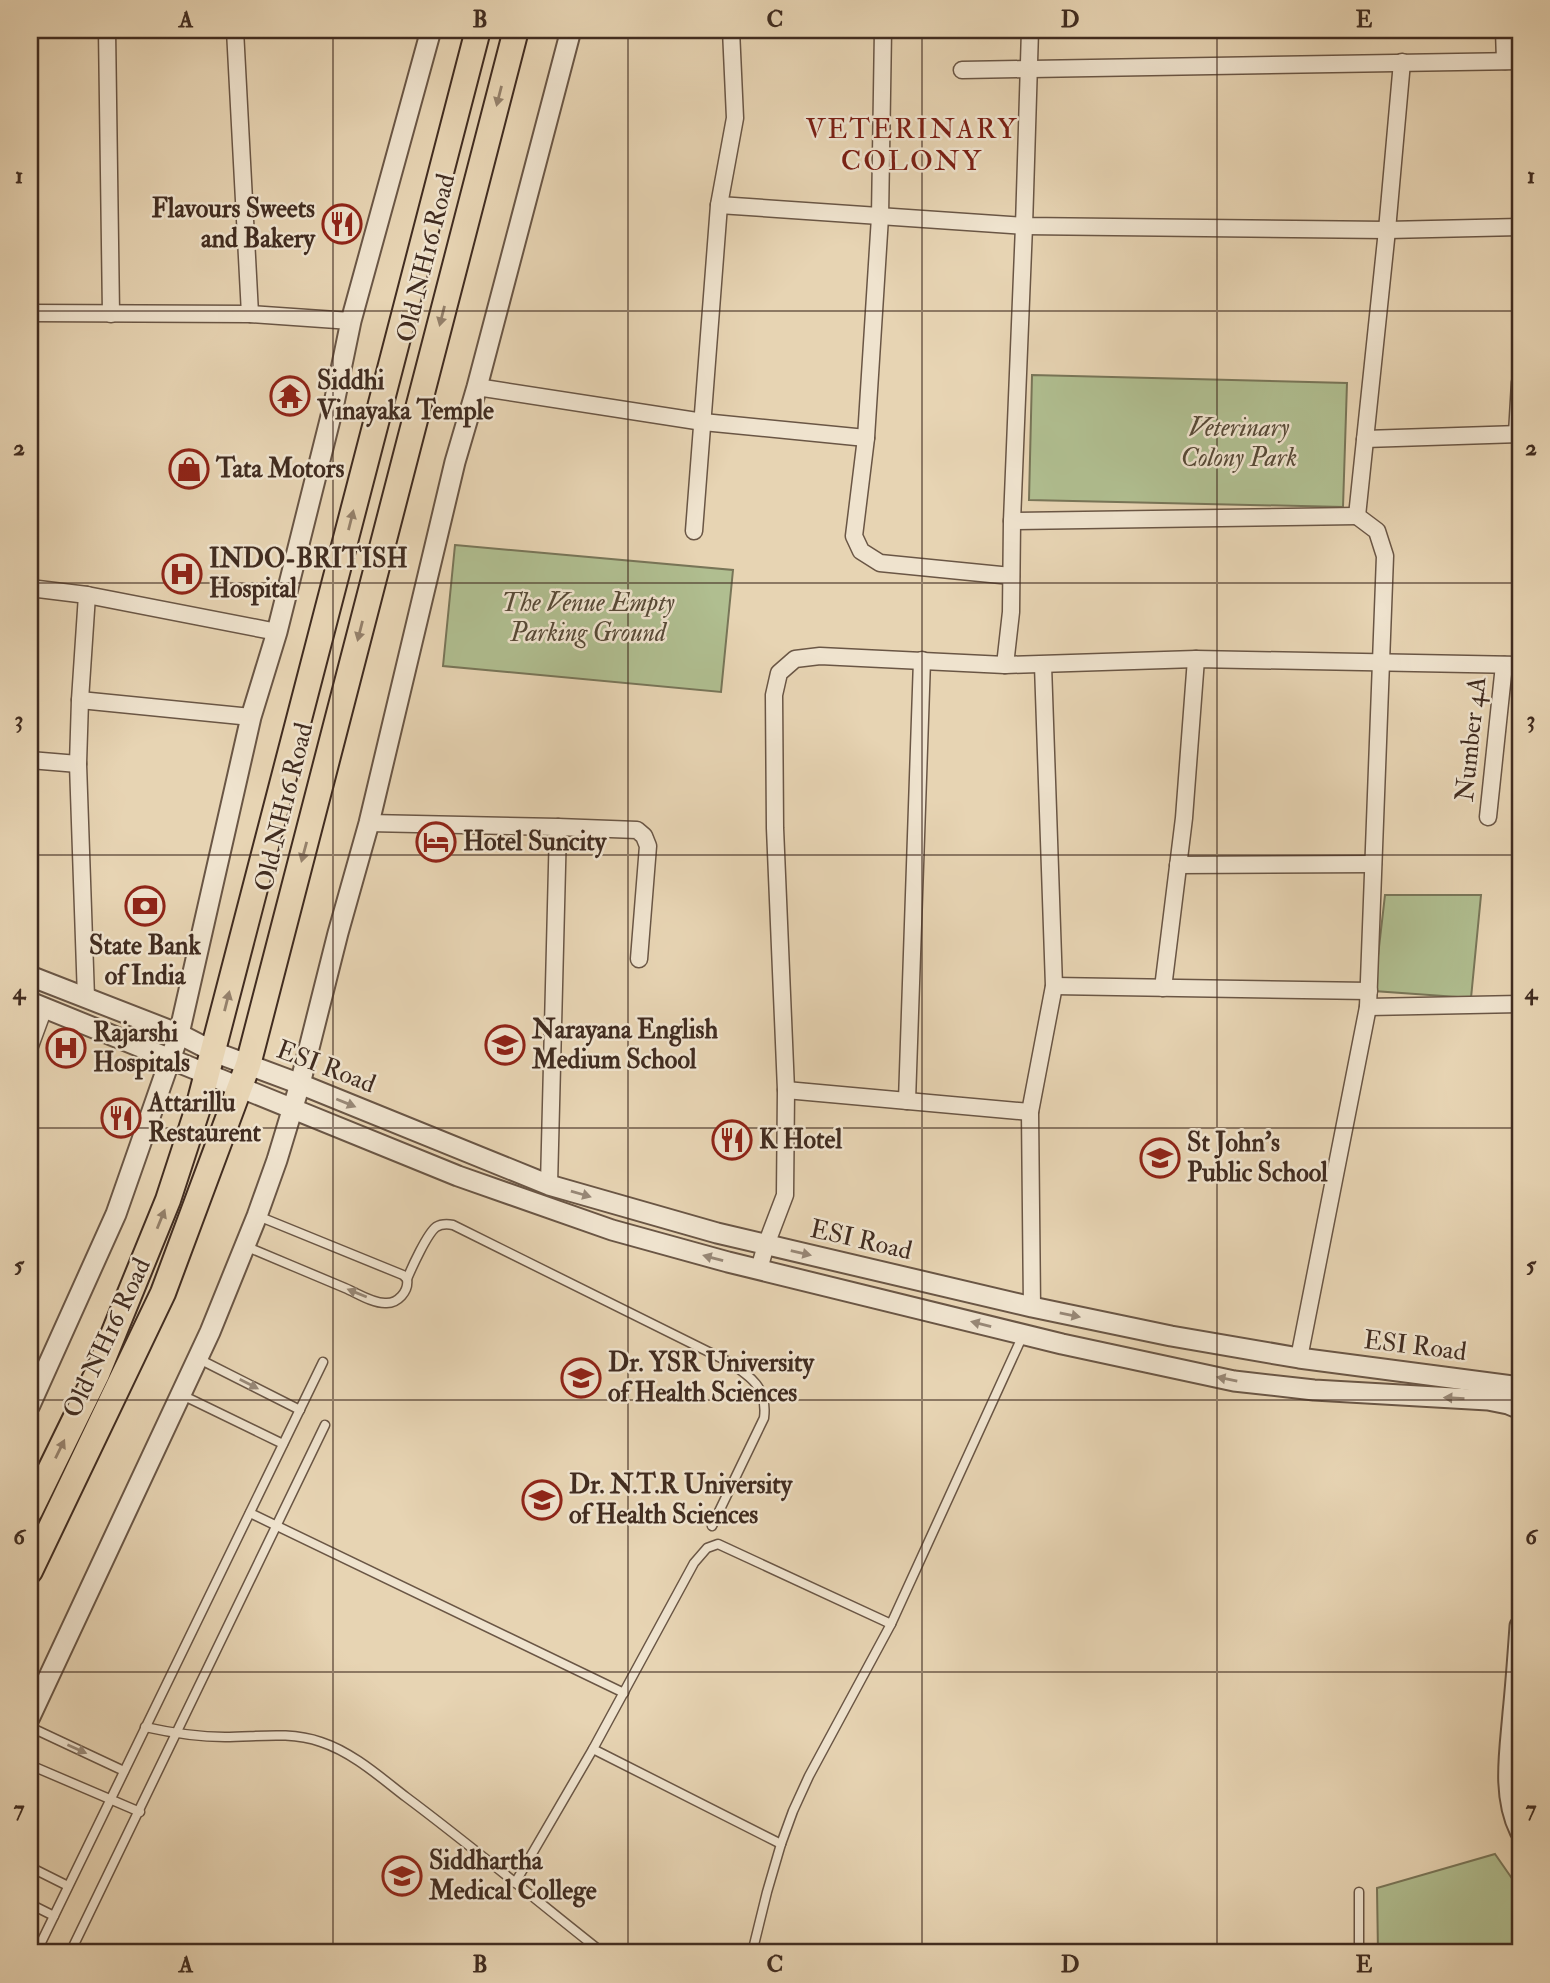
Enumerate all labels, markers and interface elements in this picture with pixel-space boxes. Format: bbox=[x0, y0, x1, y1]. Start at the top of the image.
text: A bbox=[178, 5, 194, 34]
text: B bbox=[472, 5, 488, 34]
text: C bbox=[767, 5, 783, 34]
text: D bbox=[1061, 5, 1079, 34]
text: E bbox=[1356, 5, 1373, 34]
one-way arrow bbox=[493, 85, 504, 107]
district label: VETERINARY COLONY bbox=[805, 112, 1019, 179]
text: 1 bbox=[15, 161, 23, 190]
text: 1 bbox=[1527, 161, 1535, 190]
street label: Old NH16 Road bbox=[390, 170, 462, 346]
place label: Flavours Sweets and Bakery bbox=[152, 193, 317, 256]
restaurant icon: Flavours Sweets and Bakery bbox=[321, 203, 363, 245]
one-way arrow bbox=[436, 305, 447, 327]
place label: Siddhi Vinayaka Temple bbox=[316, 365, 494, 428]
temple icon: Siddhi Vinayaka Temple bbox=[269, 375, 311, 417]
park label: Veterinary Colony Park bbox=[1181, 412, 1297, 474]
text: 2 bbox=[13, 433, 25, 462]
text: 2 bbox=[1525, 433, 1537, 462]
shop icon: Tata Motors bbox=[168, 448, 210, 490]
place label: Tata Motors bbox=[215, 453, 344, 485]
one-way arrow bbox=[346, 509, 357, 531]
place label: INDO-BRITISH Hospital bbox=[209, 543, 408, 606]
hospital icon: INDO-BRITISH Hospital bbox=[161, 553, 203, 595]
park label: The Venue Empty Parking Ground bbox=[501, 587, 675, 649]
one-way arrow bbox=[354, 620, 365, 642]
street label: Number 4A bbox=[1449, 674, 1494, 803]
text: 3 bbox=[15, 705, 23, 734]
text: 3 bbox=[1527, 705, 1535, 734]
street label: Old NH16 Road bbox=[248, 719, 320, 895]
hotel icon: Hotel Suncity bbox=[415, 821, 457, 863]
place label: Hotel Suncity bbox=[463, 826, 608, 859]
one-way arrow bbox=[298, 841, 309, 863]
bank icon: State Bank of India bbox=[124, 885, 166, 927]
place label: State Bank of India bbox=[89, 930, 202, 992]
text: 4 bbox=[12, 977, 27, 1006]
text: 4 bbox=[1524, 977, 1539, 1006]
one-way arrow bbox=[222, 990, 233, 1012]
place label: Narayana English Medium School bbox=[531, 1014, 718, 1076]
place label: Rajarshi Hospitals bbox=[93, 1017, 190, 1080]
school or university icon: Narayana English Medium School bbox=[484, 1024, 526, 1066]
hospital icon: Rajarshi Hospitals bbox=[45, 1027, 87, 1069]
street label: ESI Road bbox=[272, 1034, 380, 1101]
place label: Attarillu Restaurent bbox=[147, 1087, 262, 1149]
restaurant icon: Attarillu Restaurent bbox=[100, 1097, 142, 1139]
one-way arrow bbox=[336, 1097, 357, 1108]
restaurant icon: K Hotel bbox=[711, 1119, 753, 1161]
place label: K Hotel bbox=[759, 1124, 842, 1156]
place label: St John's Public School bbox=[1187, 1127, 1328, 1189]
school or university icon: St John's Public School bbox=[1139, 1137, 1181, 1179]
one-way arrow bbox=[570, 1189, 592, 1200]
one-way arrow bbox=[155, 1208, 166, 1229]
street label: ESI Road bbox=[807, 1213, 915, 1267]
one-way arrow bbox=[790, 1248, 812, 1259]
text: 5 bbox=[14, 1250, 25, 1279]
text: 5 bbox=[1526, 1250, 1537, 1279]
one-way arrow bbox=[702, 1252, 724, 1263]
street label: Old NH16 Road bbox=[56, 1253, 158, 1423]
one-way arrow bbox=[346, 1288, 367, 1299]
one-way arrow bbox=[1059, 1310, 1081, 1321]
one-way arrow bbox=[970, 1318, 992, 1329]
street label: ESI Road bbox=[1362, 1324, 1469, 1368]
place label: Dr. YSR University of Health Sciences bbox=[608, 1347, 815, 1409]
school or university icon: Dr. YSR University of Health Sciences bbox=[560, 1357, 602, 1399]
one-way arrow bbox=[1216, 1373, 1238, 1384]
one-way arrow bbox=[239, 1379, 259, 1390]
one-way arrow bbox=[1442, 1392, 1464, 1403]
one-way arrow bbox=[54, 1439, 65, 1459]
place label: Dr. N.T.R University of Health Sciences bbox=[569, 1469, 794, 1531]
school or university icon: Dr. N.T.R University of Health Sciences bbox=[521, 1479, 563, 1521]
text: 6 bbox=[13, 1522, 27, 1551]
text: 6 bbox=[1525, 1522, 1539, 1551]
one-way arrow bbox=[67, 1743, 87, 1755]
text: 7 bbox=[14, 1794, 25, 1823]
text: 7 bbox=[1526, 1794, 1537, 1823]
place label: Siddhartha Medical College bbox=[428, 1845, 597, 1908]
school or university icon: Siddhartha Medical College bbox=[381, 1855, 423, 1897]
text: A bbox=[178, 1950, 194, 1979]
text: B bbox=[472, 1950, 488, 1979]
text: C bbox=[767, 1950, 783, 1979]
text: D bbox=[1061, 1950, 1079, 1979]
text: E bbox=[1356, 1950, 1373, 1979]

